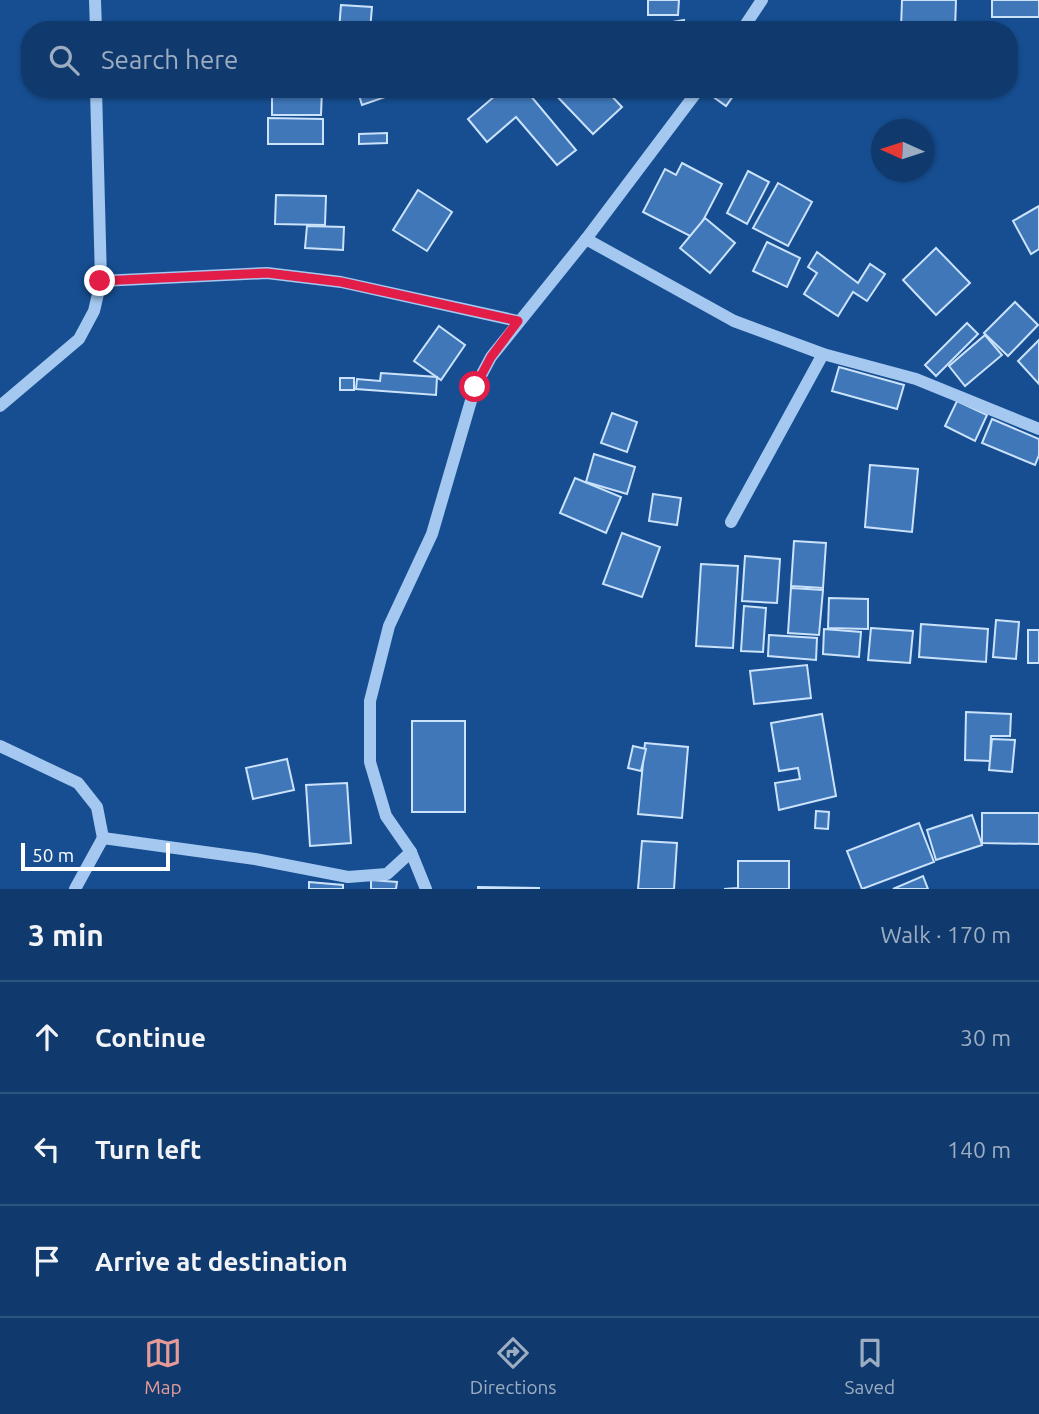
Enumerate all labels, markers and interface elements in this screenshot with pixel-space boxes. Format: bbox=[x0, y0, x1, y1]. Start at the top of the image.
search box bbox=[21, 21, 1018, 98]
icon: search bbox=[45, 41, 83, 79]
text: Search here bbox=[101, 45, 238, 74]
north arrow bbox=[871, 119, 934, 182]
route end bbox=[84, 265, 115, 296]
route start bbox=[459, 371, 490, 402]
scale bar bbox=[21, 840, 170, 872]
text: 50 m bbox=[32, 844, 74, 866]
text: 3 min bbox=[28, 918, 104, 952]
text: Walk · 170 m bbox=[880, 922, 1011, 947]
icon: ahead bbox=[28, 1018, 66, 1056]
text: Continue bbox=[95, 1023, 206, 1052]
text: 30 m bbox=[960, 1025, 1011, 1050]
icon: left bbox=[28, 1130, 66, 1168]
text: Turn left bbox=[95, 1135, 201, 1164]
text: 140 m bbox=[947, 1137, 1011, 1162]
icon: arrive bbox=[28, 1242, 66, 1280]
text: Arrive at destination bbox=[95, 1247, 348, 1276]
tab: Map bbox=[144, 1334, 182, 1398]
tab: Directions bbox=[470, 1334, 557, 1398]
tab: Saved bbox=[844, 1334, 895, 1398]

